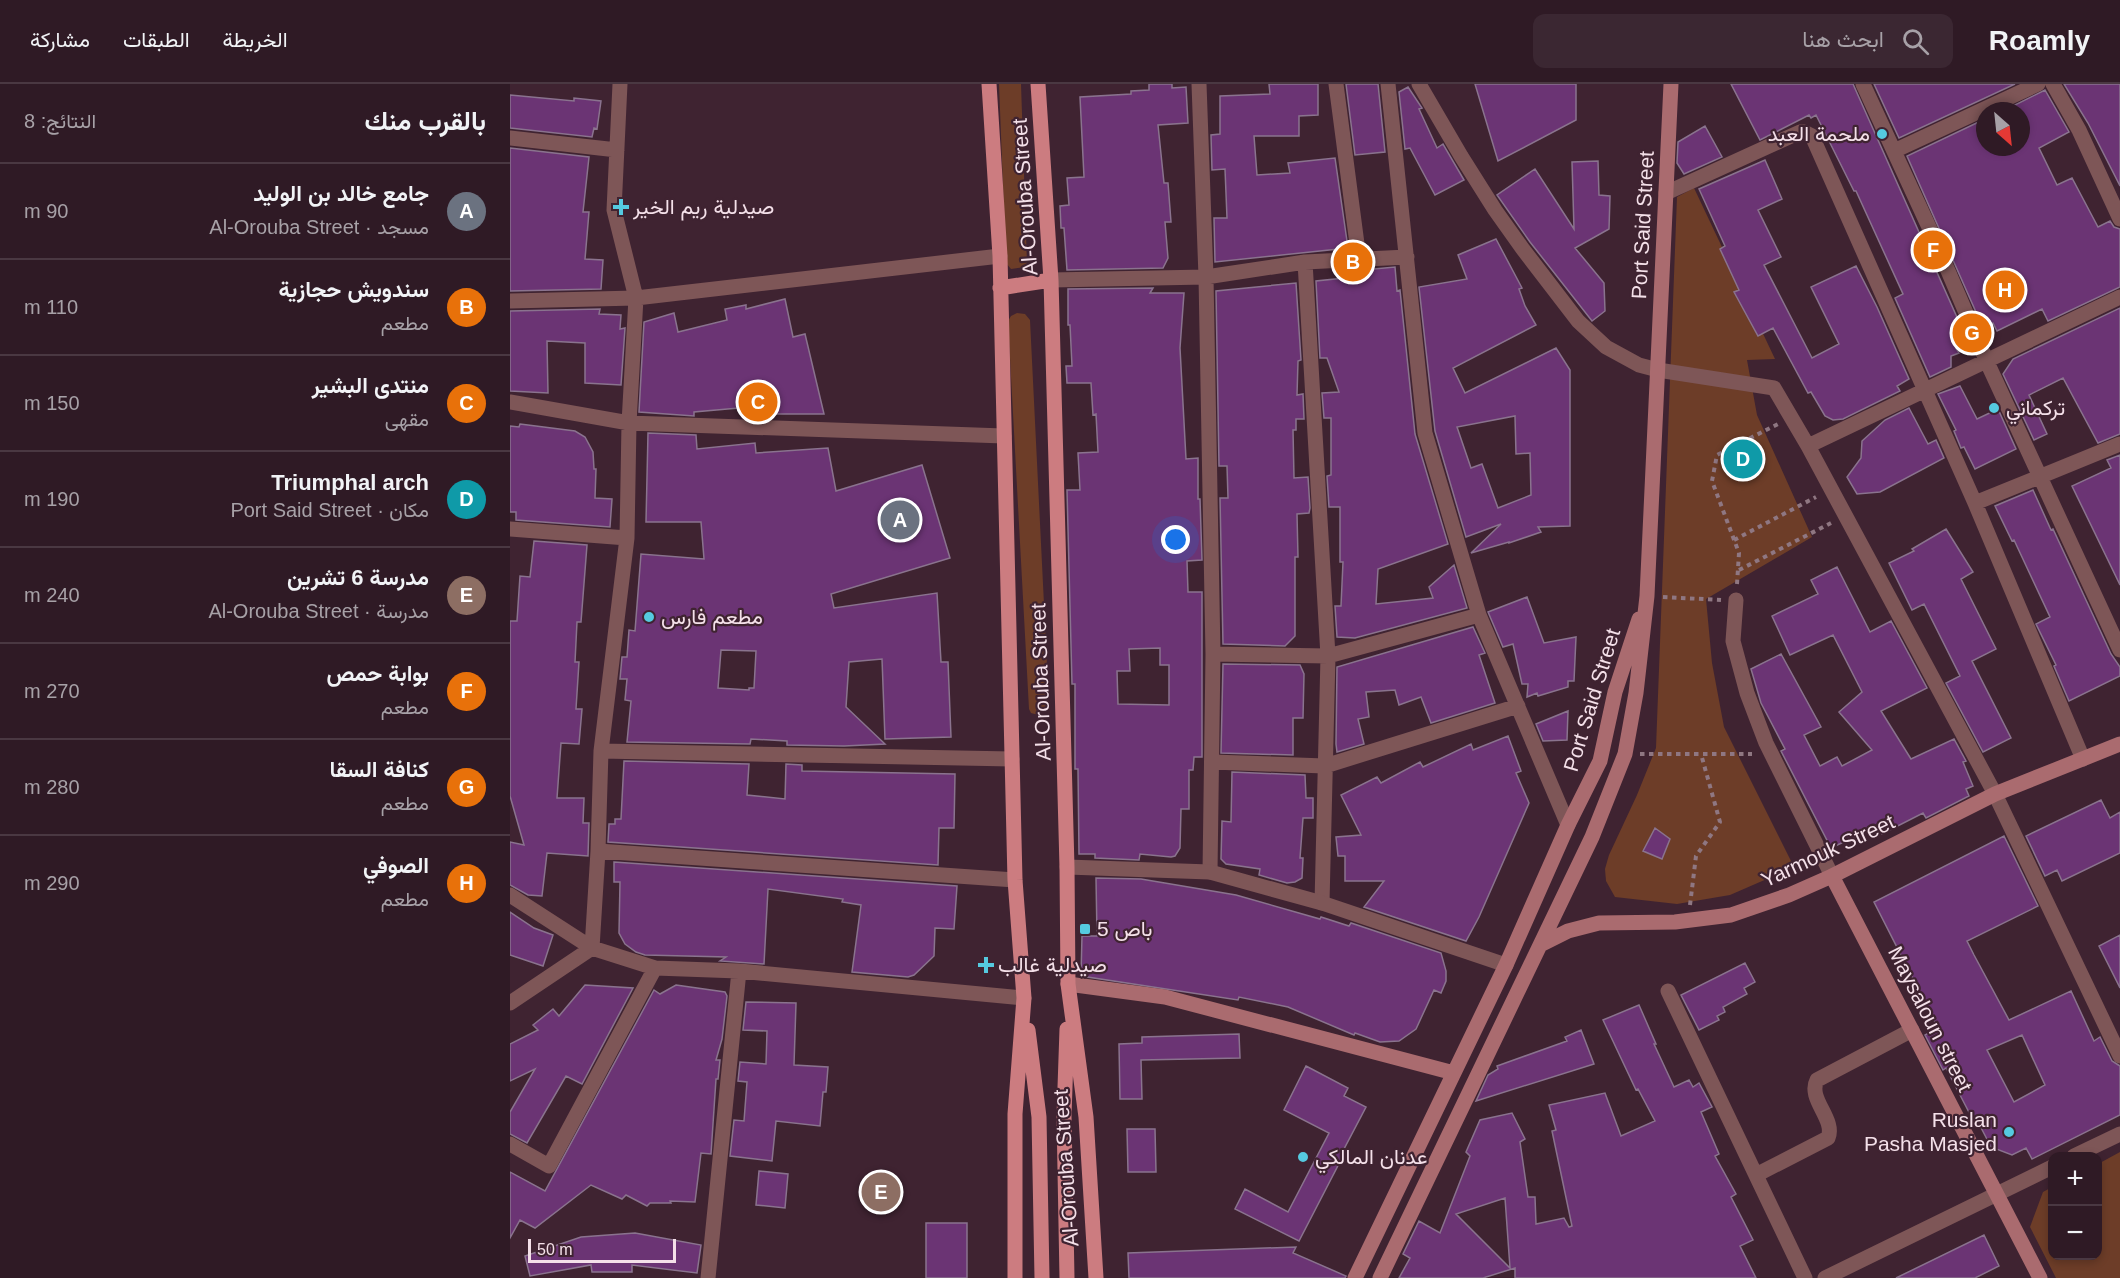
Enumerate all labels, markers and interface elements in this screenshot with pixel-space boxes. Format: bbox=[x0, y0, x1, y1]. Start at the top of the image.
search box bbox=[1533, 14, 1953, 68]
icon: search bbox=[1899, 25, 1932, 58]
text: Roamly bbox=[1989, 25, 2090, 56]
text: ابحث هنا bbox=[1802, 27, 1884, 52]
text: مشاركة bbox=[30, 28, 90, 51]
text: الطبقات bbox=[123, 28, 190, 51]
text: الخريطة bbox=[223, 28, 288, 51]
north arrow bbox=[1976, 102, 2030, 156]
text: بالقرب منك bbox=[365, 106, 486, 136]
text: النتائج: 8 bbox=[24, 110, 96, 132]
street label: Al-Orouba Street bbox=[1008, 117, 1041, 276]
place label: ملحمة العبد bbox=[1768, 122, 1870, 146]
marker: ملحمة العبد bbox=[1875, 127, 1889, 141]
street label: Port Said Street bbox=[1627, 150, 1658, 300]
text: جامع خالد بن الوليد bbox=[253, 181, 429, 206]
place label: صيدلية ريم الخير bbox=[632, 195, 774, 221]
text: 90 m bbox=[24, 200, 68, 222]
text: A bbox=[459, 200, 474, 222]
marker: صيدلية ريم الخير bbox=[614, 200, 628, 214]
text: مسجد · Al-Orouba Street bbox=[209, 216, 429, 238]
pin: F bbox=[1914, 228, 1952, 272]
pin: B bbox=[1334, 240, 1372, 285]
pin: H bbox=[1986, 268, 2024, 312]
text: سندويش حجازية bbox=[279, 277, 429, 302]
text: 110 m bbox=[24, 296, 78, 318]
text: B bbox=[459, 296, 474, 318]
pin: G bbox=[1952, 310, 1992, 356]
text: مطعم bbox=[381, 312, 429, 334]
text: منتدى البشير bbox=[312, 373, 429, 398]
pin: C bbox=[738, 380, 778, 424]
text: 150 m bbox=[24, 392, 80, 414]
text: C bbox=[459, 392, 474, 414]
place label: تركماني bbox=[2006, 396, 2065, 425]
marker: تركماني bbox=[1987, 401, 2001, 415]
text: مقهى bbox=[385, 408, 429, 430]
pin: D bbox=[1724, 436, 1762, 482]
text: Triumphal arch bbox=[271, 470, 429, 495]
text: 190 m bbox=[24, 488, 80, 510]
text: D bbox=[459, 488, 474, 510]
pin: A bbox=[880, 498, 920, 542]
text: مكان · Port Said Street bbox=[230, 499, 429, 521]
your location bbox=[1161, 525, 1190, 554]
text: مدرسة 6 تشرين bbox=[287, 565, 429, 590]
text: 240 m bbox=[24, 584, 80, 606]
text: E bbox=[460, 584, 473, 606]
text: مدرسة · Al-Orouba Street bbox=[208, 600, 429, 622]
street label: Al-Orouba Street bbox=[1026, 603, 1055, 761]
place label: مطعم فارس bbox=[661, 605, 763, 631]
marker: مطعم فارس bbox=[642, 610, 656, 624]
street label: Port Said Street bbox=[1559, 625, 1624, 774]
text: بوابة حمص bbox=[326, 661, 429, 686]
text: 270 m bbox=[24, 680, 80, 702]
text: F bbox=[460, 680, 473, 702]
text: مطعم bbox=[381, 696, 429, 718]
text: كنافة السقا bbox=[330, 757, 429, 782]
text: 280 m bbox=[24, 776, 80, 798]
text: G bbox=[459, 776, 474, 798]
text: مطعم bbox=[381, 792, 429, 814]
street label: Yarmouk Street bbox=[1758, 810, 1898, 891]
text: الصوفي bbox=[363, 853, 429, 878]
text: 290 m bbox=[24, 872, 80, 894]
text: H bbox=[459, 872, 474, 894]
text: مطعم bbox=[381, 888, 429, 910]
place label: باص 5 bbox=[1097, 917, 1152, 941]
marker: باص 5 bbox=[1078, 922, 1092, 936]
street label: Maysaloun street bbox=[1884, 942, 1977, 1095]
place label: صيدلية غالب bbox=[998, 953, 1107, 977]
marker: صيدلية غالب bbox=[979, 958, 993, 972]
street label: Al-Orouba Street bbox=[1049, 1088, 1082, 1247]
place label: Ruslan Pasha Masjed bbox=[1864, 1108, 1997, 1155]
marker: Ruslan Pasha Masjed bbox=[2002, 1125, 2016, 1139]
place label: عدنان المالكي bbox=[1315, 1145, 1428, 1174]
marker: عدنان المالكي bbox=[1296, 1150, 1310, 1164]
map controls bbox=[2048, 1152, 2102, 1260]
button: + bbox=[2048, 1152, 2102, 1206]
pin: E bbox=[862, 1170, 901, 1214]
button: − bbox=[2048, 1206, 2102, 1260]
scale bar bbox=[528, 1236, 676, 1264]
text: 50 m bbox=[537, 1241, 573, 1258]

